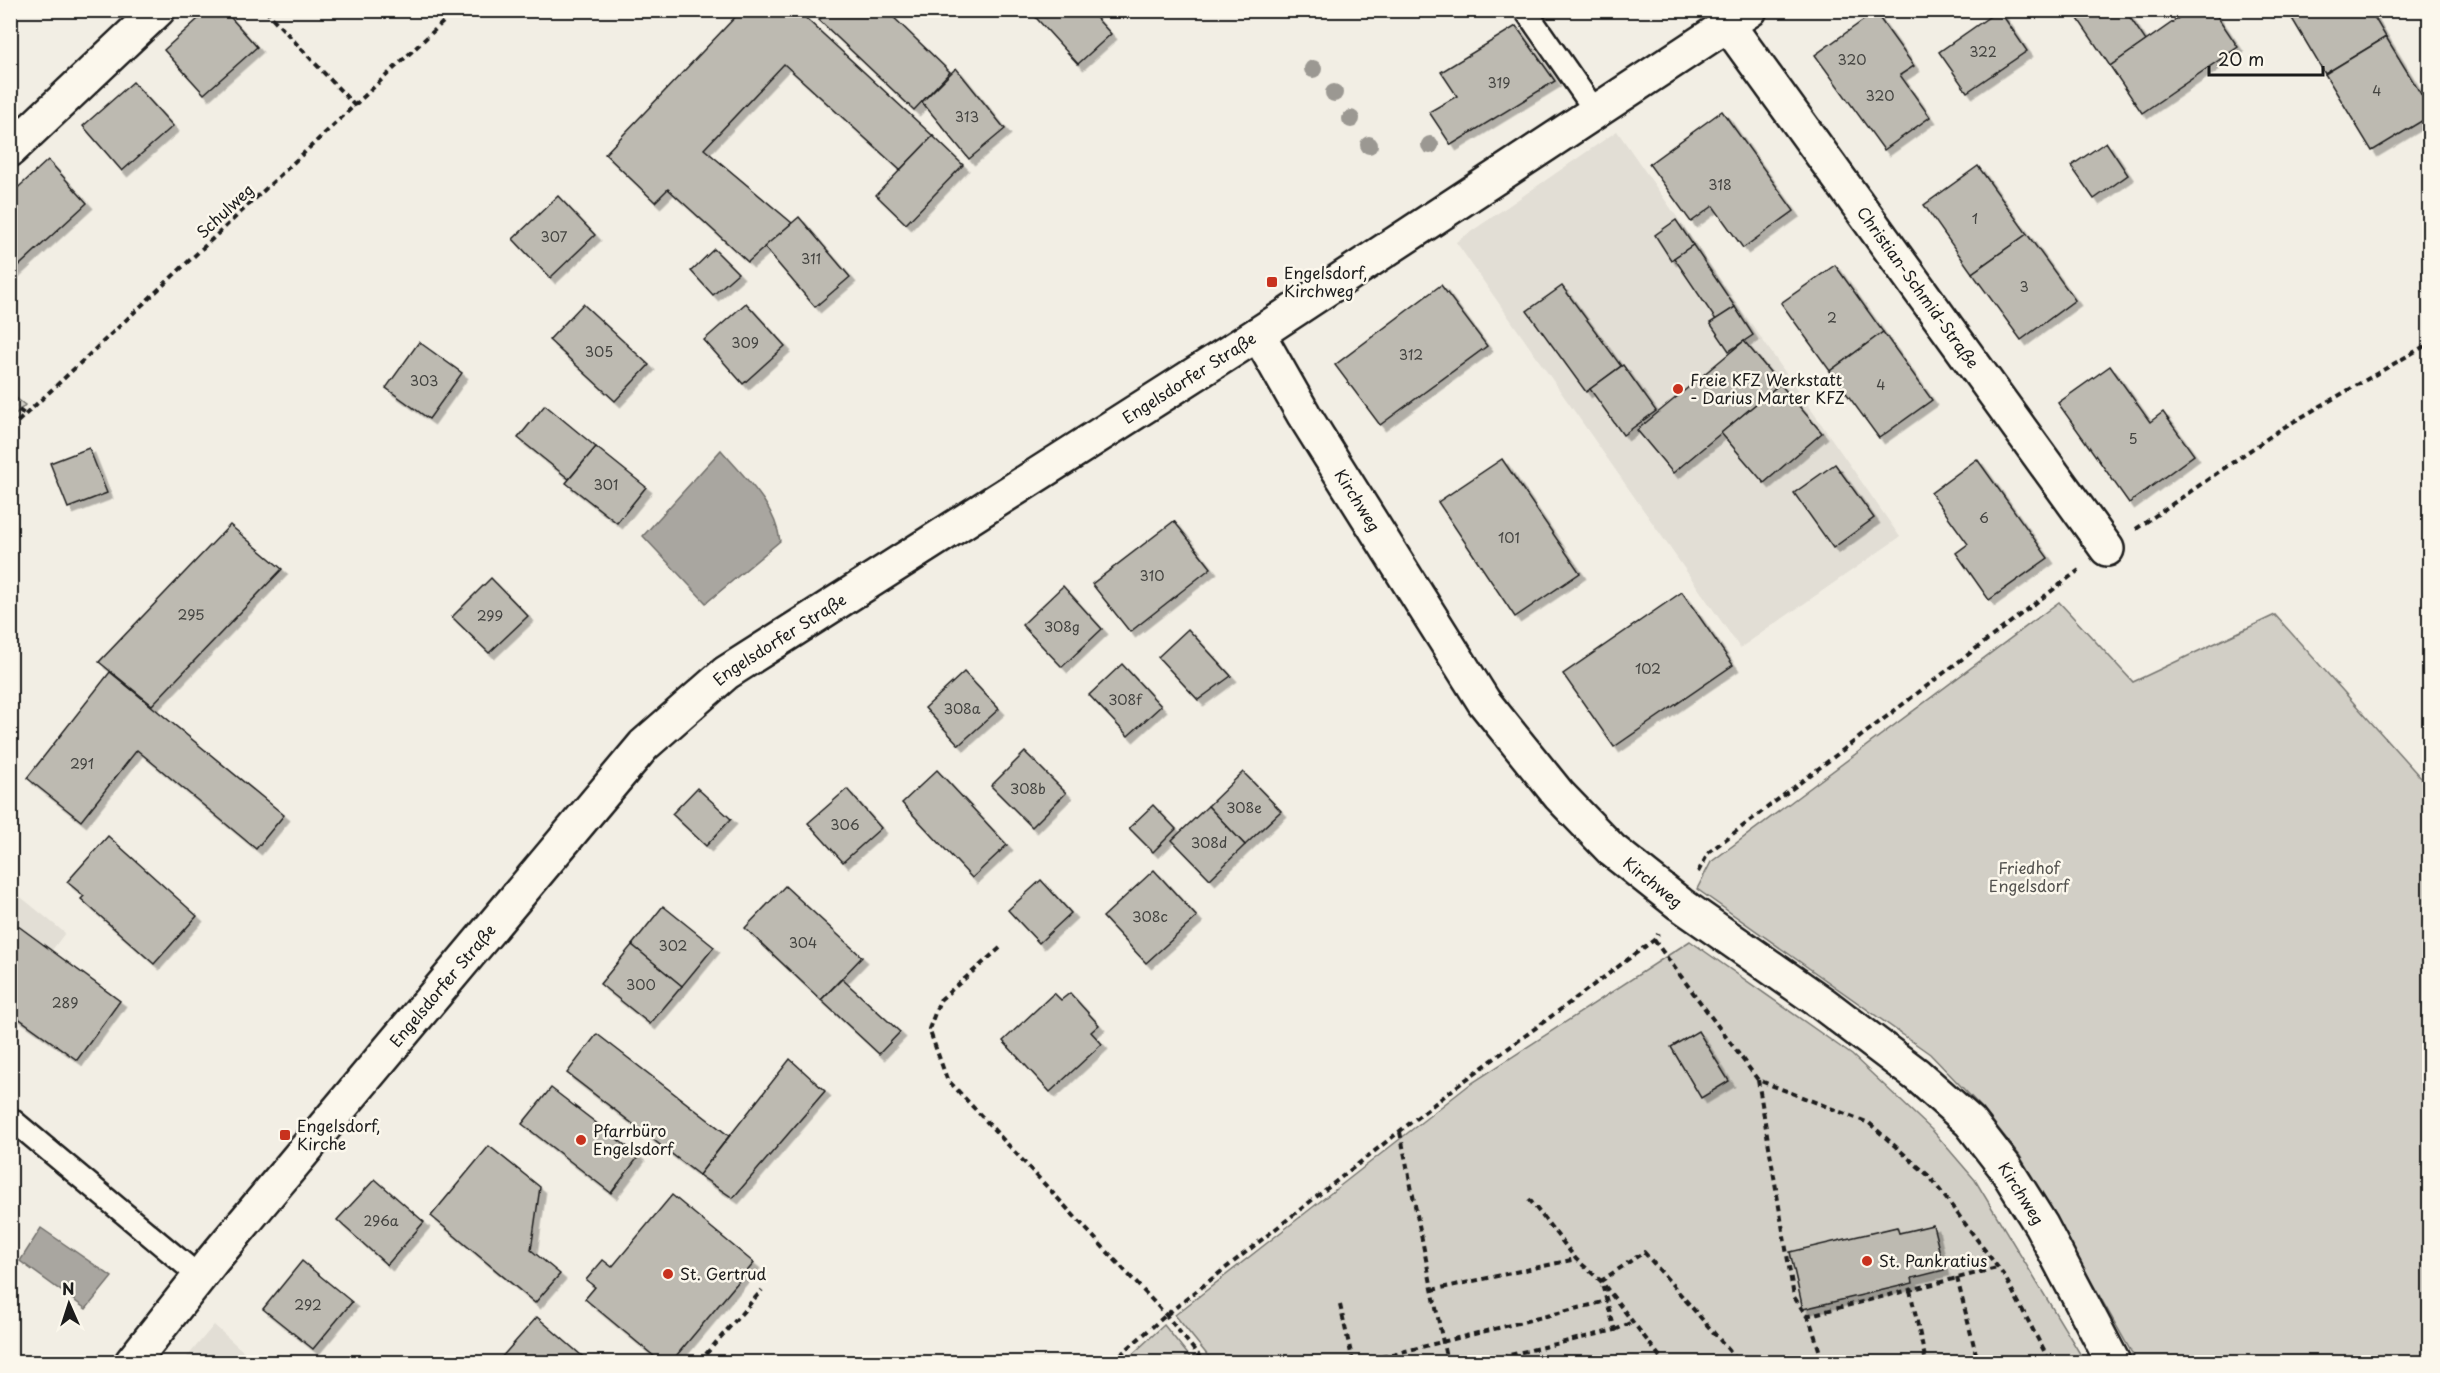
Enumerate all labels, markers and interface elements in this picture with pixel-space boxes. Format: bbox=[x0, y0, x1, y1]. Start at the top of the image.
scale bar bbox=[2209, 39, 2323, 77]
house number: 322 bbox=[1969, 41, 1997, 62]
text: 20 m bbox=[2218, 45, 2264, 72]
house number: 320 bbox=[1838, 49, 1866, 70]
house number: 319 bbox=[1488, 72, 1510, 93]
house number: 4 bbox=[2372, 80, 2382, 101]
house number: 320 bbox=[1866, 85, 1894, 106]
house number: 313 bbox=[955, 106, 979, 127]
house number: 318 bbox=[1708, 174, 1732, 195]
street label: Schulweg bbox=[190, 177, 258, 243]
street label: Christian-Schmid-Straße bbox=[1852, 201, 1986, 373]
house number: 1 bbox=[1972, 208, 1978, 229]
house number: 307 bbox=[541, 226, 568, 247]
house number: 311 bbox=[801, 248, 821, 269]
place label: Engelsdorf, Kirchweg bbox=[1284, 260, 1368, 302]
marker: Engelsdorf, Kirchweg bbox=[1265, 275, 1279, 289]
house number: 3 bbox=[2019, 276, 2029, 297]
house number: 2 bbox=[1827, 307, 1837, 328]
street label: Engelsdorfer Straße bbox=[1117, 326, 1260, 429]
house number: 309 bbox=[731, 332, 759, 353]
house number: 305 bbox=[585, 341, 613, 362]
house number: 312 bbox=[1399, 344, 1423, 365]
place label: Freie KFZ Werkstatt - Darius Marter KFZ bbox=[1690, 367, 1845, 409]
house number: 303 bbox=[410, 370, 438, 391]
house number: 4 bbox=[1876, 374, 1886, 395]
marker: Freie KFZ Werkstatt - Darius Marter KFZ bbox=[1671, 382, 1685, 396]
house number: 5 bbox=[2128, 428, 2138, 449]
street label: Kirchweg bbox=[1330, 464, 1387, 536]
house number: 301 bbox=[594, 474, 618, 495]
house number: 6 bbox=[1979, 507, 1989, 528]
house number: 101 bbox=[1498, 527, 1520, 548]
house number: 310 bbox=[1140, 565, 1164, 586]
street label: Engelsdorfer Straße bbox=[707, 587, 850, 690]
house number: 295 bbox=[178, 604, 204, 625]
house number: 299 bbox=[477, 605, 504, 626]
house number: 308g bbox=[1044, 616, 1080, 637]
house number: 102 bbox=[1635, 658, 1661, 679]
house number: 308f bbox=[1108, 689, 1143, 710]
house number: 308a bbox=[943, 698, 981, 719]
house number: 291 bbox=[70, 753, 94, 774]
house number: 308b bbox=[1010, 778, 1046, 799]
house number: 308e bbox=[1226, 797, 1262, 818]
house number: 306 bbox=[830, 814, 860, 835]
house number: 308d bbox=[1191, 832, 1227, 853]
street label: Kirchweg bbox=[1619, 850, 1688, 913]
park label: Friedhof Engelsdorf bbox=[1989, 855, 2071, 897]
house number: 308c bbox=[1132, 906, 1168, 927]
street label: Engelsdorfer Straße bbox=[383, 918, 500, 1052]
house number: 304 bbox=[789, 932, 817, 953]
house number: 302 bbox=[659, 935, 688, 956]
house number: 300 bbox=[626, 974, 656, 995]
house number: 289 bbox=[52, 992, 78, 1013]
place label: Engelsdorf, Kirche bbox=[297, 1113, 381, 1155]
place label: Pfarrbüro Engelsdorf bbox=[593, 1118, 675, 1160]
marker: Engelsdorf, Kirche bbox=[278, 1128, 292, 1142]
marker: Pfarrbüro Engelsdorf bbox=[574, 1133, 588, 1147]
street label: Kirchweg bbox=[1993, 1157, 2051, 1229]
house number: 296a bbox=[363, 1210, 399, 1231]
place label: St. Pankratius bbox=[1879, 1248, 1987, 1272]
marker: St. Pankratius bbox=[1860, 1254, 1874, 1268]
place label: St. Gertrud bbox=[680, 1261, 767, 1285]
marker: St. Gertrud bbox=[661, 1267, 675, 1281]
north arrow bbox=[39, 1274, 99, 1334]
text: N bbox=[61, 1276, 75, 1300]
house number: 292 bbox=[294, 1294, 322, 1315]

